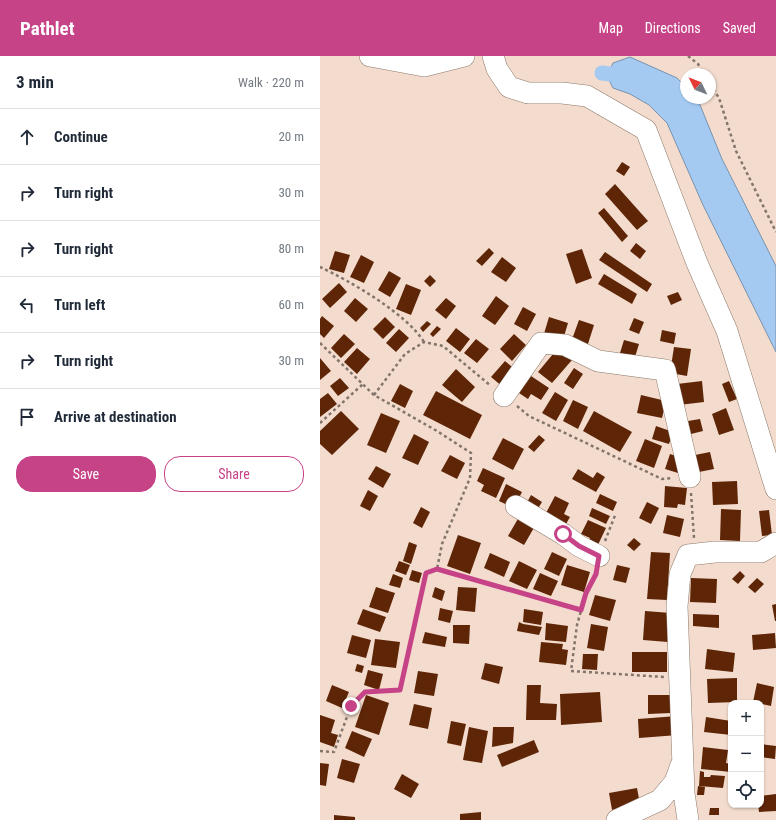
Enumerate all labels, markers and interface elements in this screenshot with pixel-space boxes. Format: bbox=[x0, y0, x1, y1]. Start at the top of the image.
text: Pathlet bbox=[20, 17, 75, 40]
text: Map bbox=[599, 20, 623, 36]
text: Directions bbox=[645, 20, 701, 36]
text: Saved bbox=[723, 20, 756, 36]
north arrow bbox=[680, 68, 716, 104]
text: 3 min bbox=[16, 72, 54, 92]
text: Walk · 220 m bbox=[238, 75, 304, 90]
icon: ahead bbox=[16, 126, 38, 148]
text: Continue bbox=[54, 128, 108, 146]
text: 20 m bbox=[278, 129, 304, 144]
icon: right bbox=[16, 182, 38, 204]
text: Turn right bbox=[54, 184, 113, 202]
text: 30 m bbox=[278, 185, 304, 200]
icon: right bbox=[16, 238, 38, 260]
text: Turn right bbox=[54, 240, 113, 258]
text: 80 m bbox=[278, 241, 304, 256]
icon: left bbox=[16, 294, 38, 316]
text: Turn left bbox=[54, 296, 105, 314]
text: 60 m bbox=[278, 297, 304, 312]
icon: right bbox=[16, 350, 38, 372]
text: Turn right bbox=[54, 352, 113, 370]
text: 30 m bbox=[278, 353, 304, 368]
icon: arrive bbox=[16, 406, 38, 428]
text: Arrive at destination bbox=[54, 408, 177, 426]
button: Save bbox=[16, 456, 156, 492]
button: Share bbox=[164, 456, 304, 492]
route start bbox=[554, 525, 572, 543]
route end bbox=[342, 697, 360, 715]
map controls bbox=[728, 700, 764, 808]
button: + bbox=[728, 700, 764, 736]
button: − bbox=[728, 736, 764, 772]
button: locate bbox=[728, 772, 764, 808]

